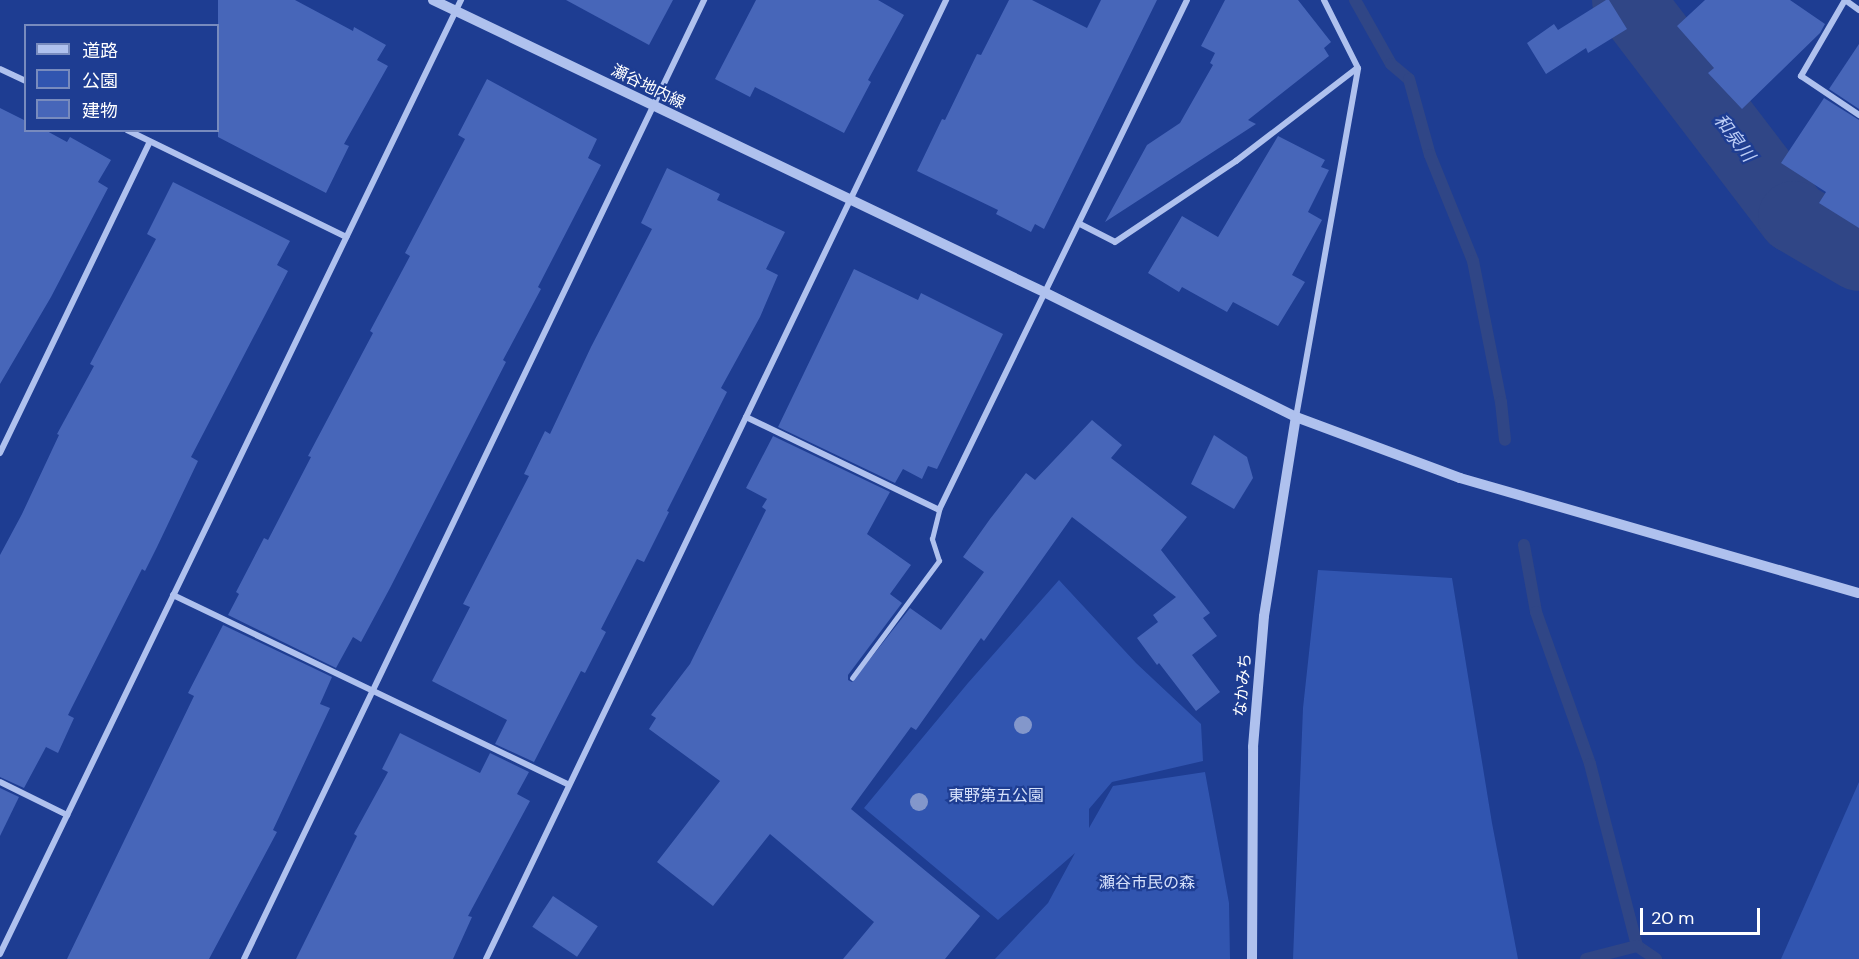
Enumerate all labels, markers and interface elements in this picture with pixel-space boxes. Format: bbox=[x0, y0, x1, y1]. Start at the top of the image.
legend bbox=[24, 24, 219, 132]
text: 道路 bbox=[82, 39, 118, 63]
street label: 瀬谷地内線 bbox=[608, 61, 688, 113]
text: 公園 bbox=[82, 69, 118, 93]
text: 建物 bbox=[82, 99, 118, 123]
water label: 和泉川 bbox=[1709, 110, 1759, 166]
street label: なかみち bbox=[1231, 652, 1255, 718]
park label: 東野第五公園 bbox=[948, 786, 1044, 806]
park label: 瀬谷市民の森 bbox=[1099, 873, 1195, 893]
scale bar bbox=[1643, 896, 1763, 934]
text: 20 m bbox=[1651, 906, 1694, 930]

